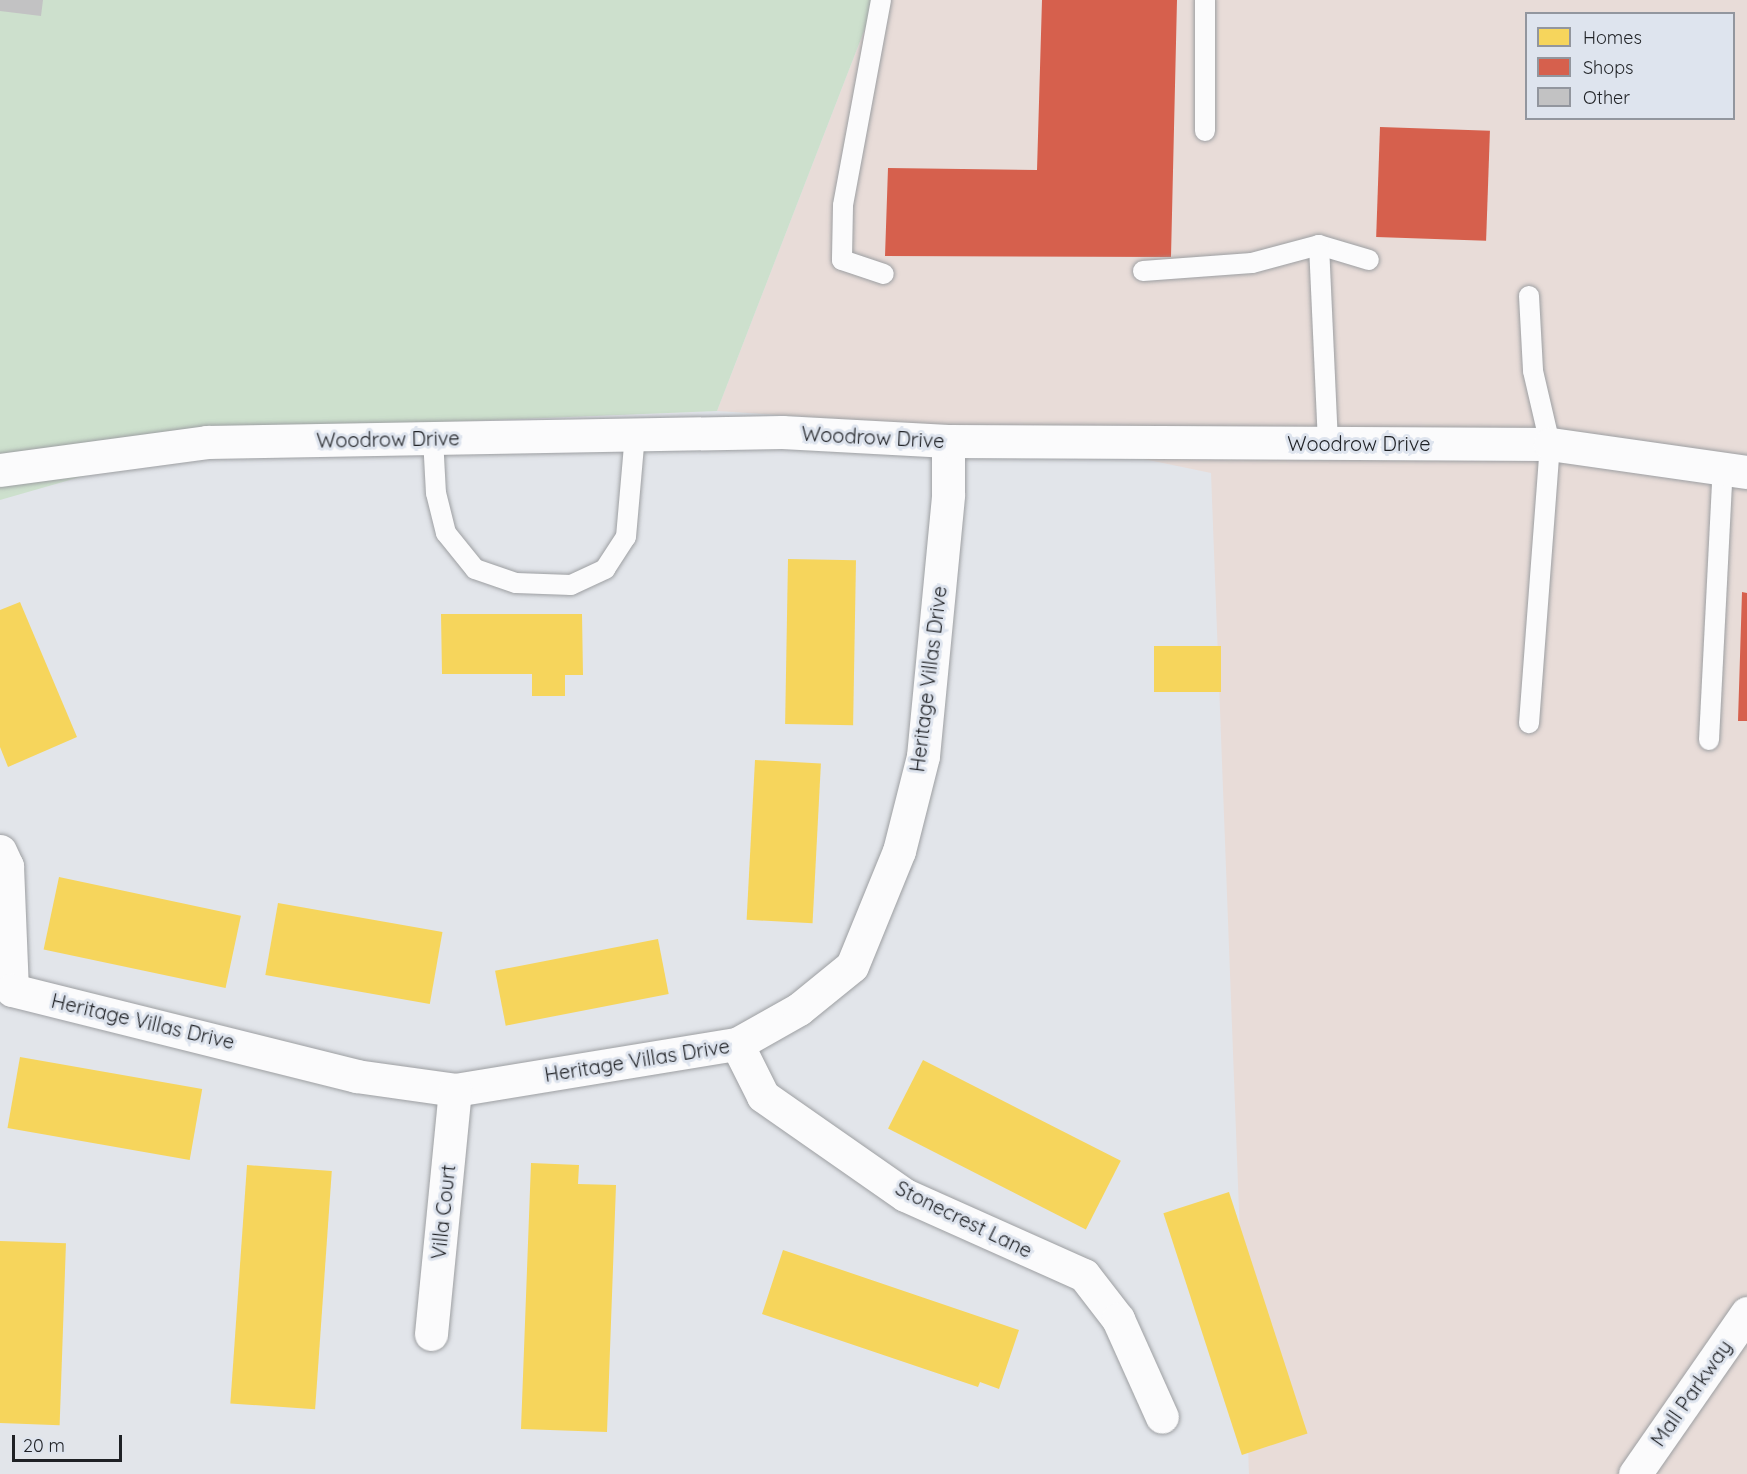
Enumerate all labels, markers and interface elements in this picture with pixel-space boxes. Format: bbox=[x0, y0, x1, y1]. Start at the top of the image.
legend bbox=[1525, 12, 1735, 120]
text: Homes bbox=[1583, 26, 1642, 49]
text: Shops bbox=[1583, 56, 1634, 79]
text: Other bbox=[1583, 86, 1630, 109]
street label: Woodrow Drive bbox=[801, 421, 945, 453]
street label: Woodrow Drive bbox=[316, 426, 460, 452]
street label: Woodrow Drive bbox=[1287, 431, 1431, 455]
street label: Heritage Villas Drive bbox=[905, 585, 951, 773]
street label: Heritage Villas Drive bbox=[49, 988, 237, 1054]
street label: Heritage Villas Drive bbox=[543, 1033, 731, 1087]
street label: Villa Court bbox=[426, 1163, 460, 1261]
street label: Stonecrest Lane bbox=[892, 1176, 1036, 1262]
street label: Mall Parkway bbox=[1646, 1335, 1736, 1451]
scale bar bbox=[15, 1423, 124, 1461]
text: 20 m bbox=[23, 1434, 65, 1457]

